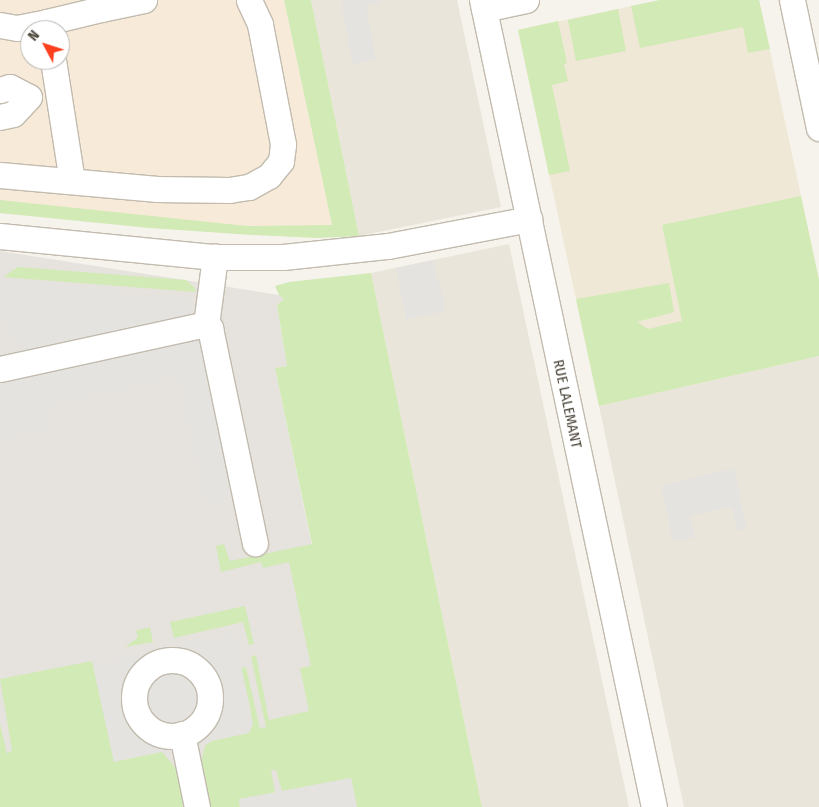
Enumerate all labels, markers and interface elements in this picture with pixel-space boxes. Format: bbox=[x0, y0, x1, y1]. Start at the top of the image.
north arrow bbox=[20, 20, 70, 70]
text: N bbox=[25, 27, 43, 44]
street label: RUE LALEMANT bbox=[549, 358, 585, 450]

